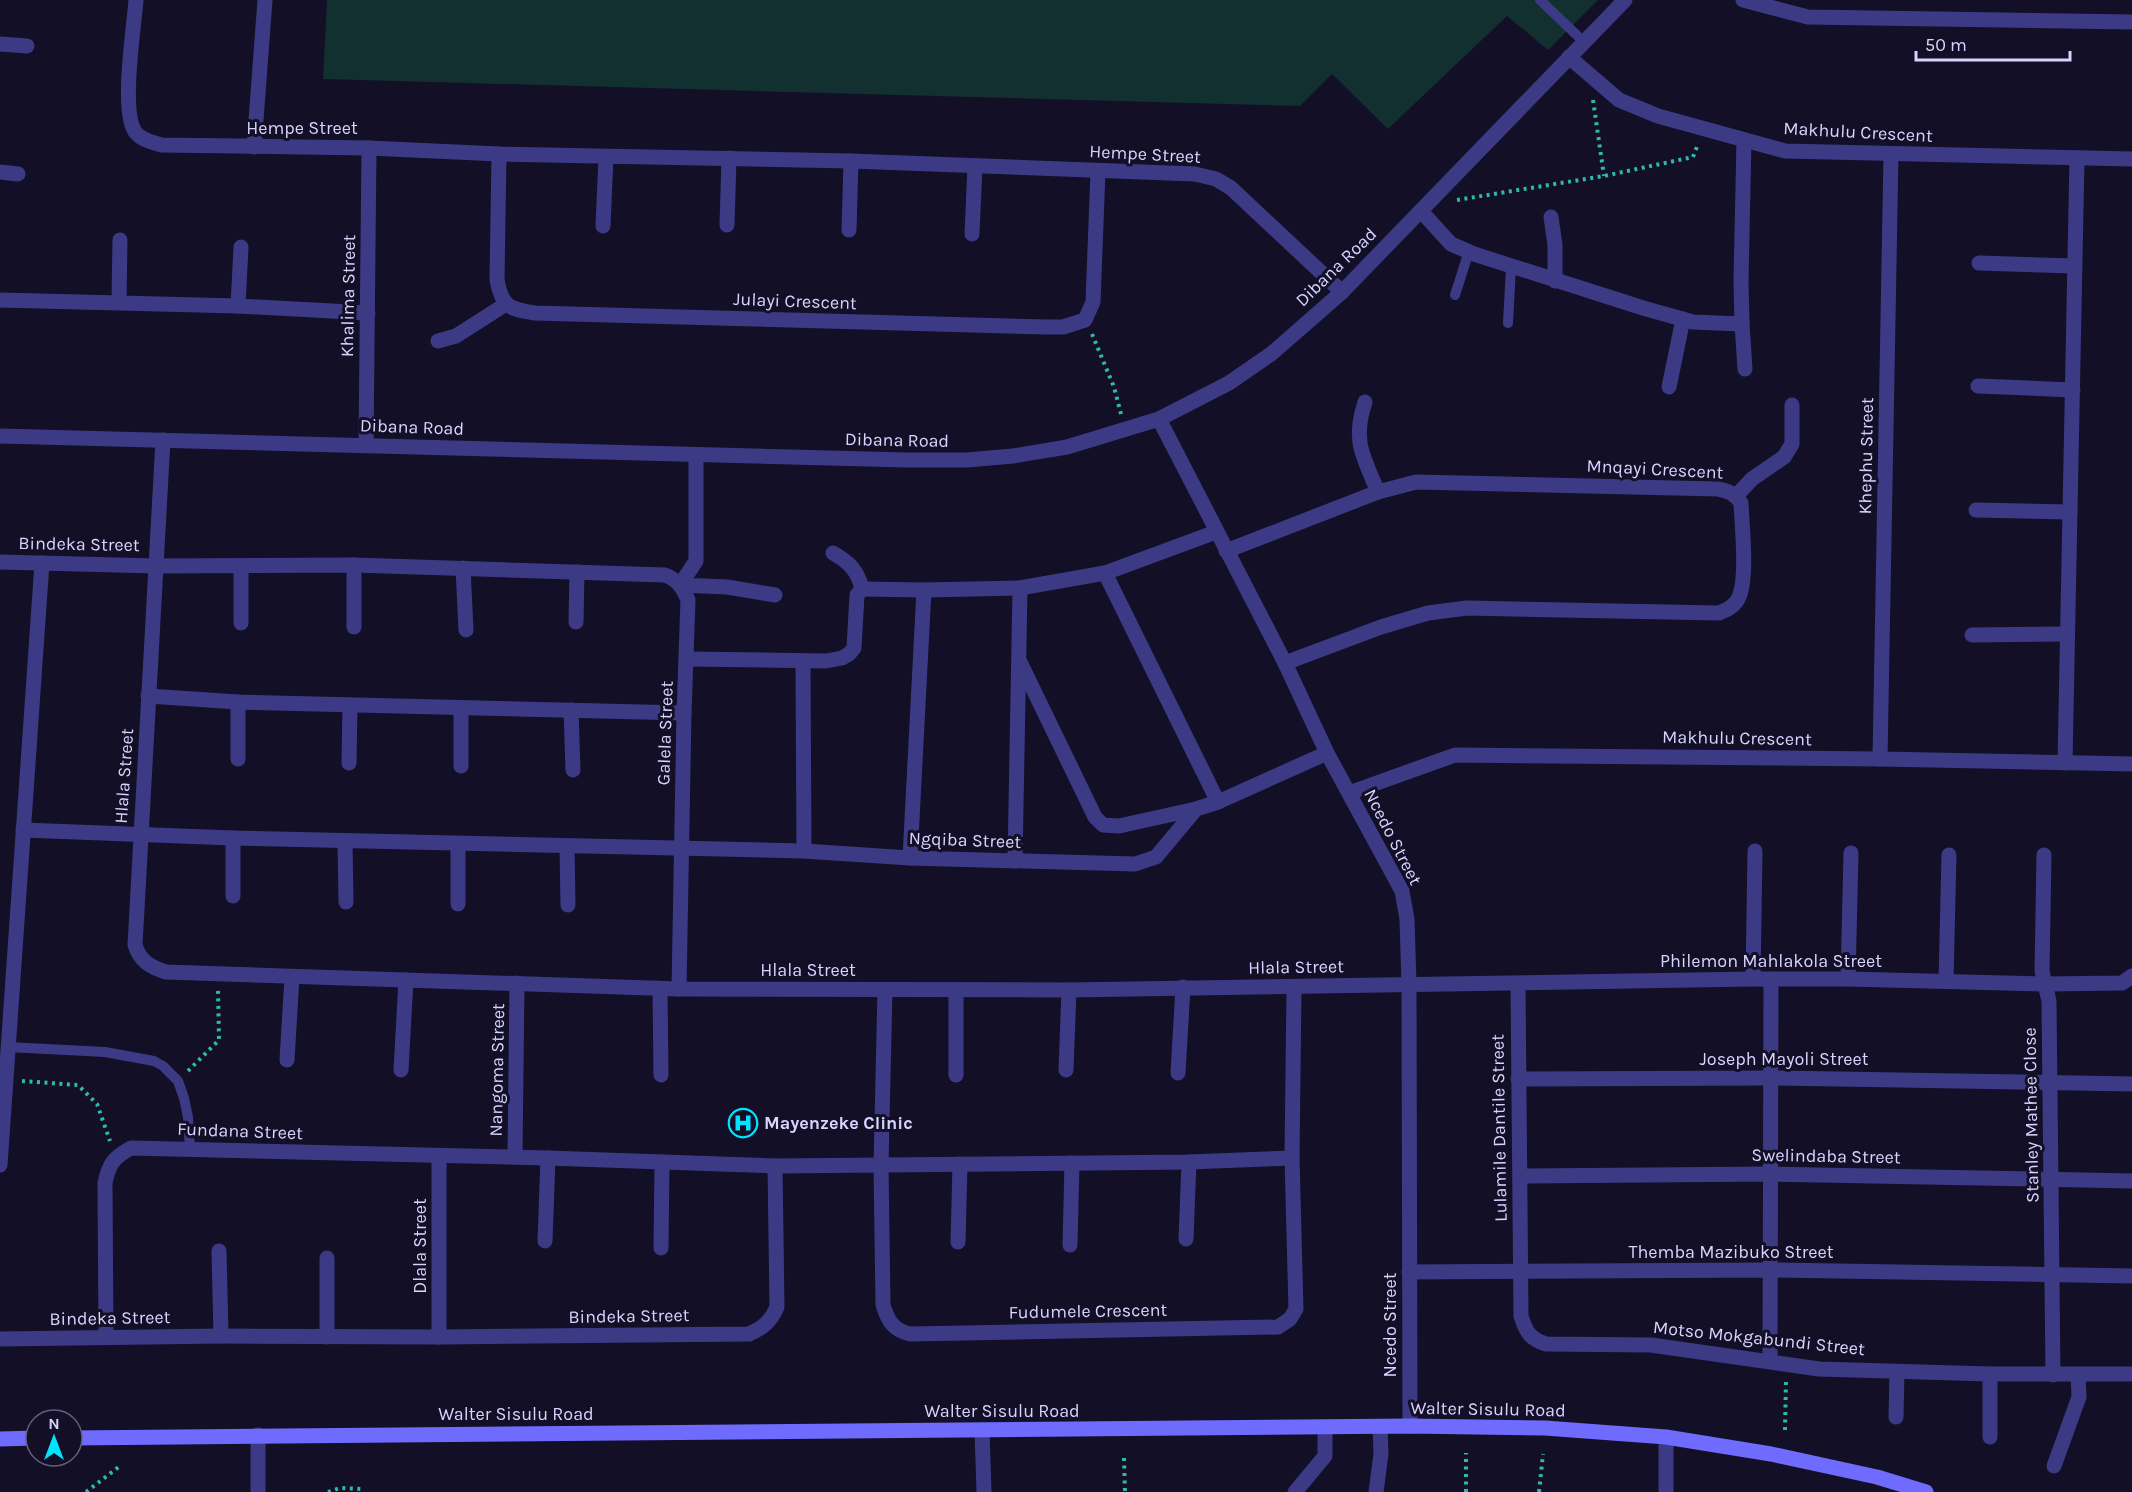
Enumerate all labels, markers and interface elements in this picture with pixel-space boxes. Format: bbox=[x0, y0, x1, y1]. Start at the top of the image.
scale bar bbox=[1916, 24, 2070, 62]
text: 50 m bbox=[1925, 34, 1967, 56]
street label: Hempe Street bbox=[246, 117, 358, 139]
street label: Makhulu Crescent bbox=[1783, 117, 1934, 147]
street label: Hempe Street bbox=[1089, 140, 1202, 168]
street label: Dibana Road bbox=[1291, 223, 1381, 311]
street label: Khalima Street bbox=[336, 234, 360, 357]
street label: Julayi Crescent bbox=[733, 288, 857, 314]
street label: Khephu Street bbox=[1854, 397, 1878, 515]
street label: Dibana Road bbox=[359, 414, 465, 440]
street label: Dibana Road bbox=[845, 428, 949, 452]
street label: Mnqayi Crescent bbox=[1586, 454, 1724, 484]
street label: Bindeka Street bbox=[18, 532, 140, 556]
street label: Galela Street bbox=[652, 680, 678, 786]
street label: Makhulu Crescent bbox=[1662, 726, 1812, 750]
street label: Hlala Street bbox=[110, 727, 138, 824]
street label: Ncedo Street bbox=[1359, 785, 1427, 889]
street label: Ngqiba Street bbox=[908, 827, 1022, 853]
street label: Philemon Mahlakola Street bbox=[1660, 950, 1882, 972]
street label: Hlala Street bbox=[1248, 955, 1344, 979]
street label: Hlala Street bbox=[760, 959, 856, 981]
street label: Nangoma Street bbox=[485, 1003, 509, 1137]
street label: Stanley Mathee Close bbox=[2018, 1027, 2044, 1203]
street label: Lulamile Dantile Street bbox=[1486, 1034, 1512, 1222]
street label: Joseph Mayoli Street bbox=[1700, 1048, 1869, 1070]
hospital icon: Mayenzeke Clinic bbox=[727, 1107, 759, 1139]
place label: Mayenzeke Clinic bbox=[764, 1112, 913, 1134]
street label: Fundana Street bbox=[177, 1118, 303, 1144]
street label: Swelindaba Street bbox=[1751, 1144, 1901, 1168]
street label: Dlala Street bbox=[409, 1198, 431, 1294]
street label: Themba Mazibuko Street bbox=[1628, 1241, 1834, 1263]
street label: Ncedo Street bbox=[1379, 1272, 1401, 1378]
street label: Fudumele Crescent bbox=[1009, 1299, 1168, 1323]
street label: Bindeka Street bbox=[568, 1304, 690, 1328]
street label: Bindeka Street bbox=[49, 1306, 171, 1330]
street label: Motso Mokgabundi Street bbox=[1652, 1316, 1866, 1360]
street label: Walter Sisulu Road bbox=[1410, 1397, 1566, 1421]
street label: Walter Sisulu Road bbox=[924, 1400, 1080, 1422]
street label: Walter Sisulu Road bbox=[438, 1403, 594, 1425]
north arrow bbox=[24, 1408, 84, 1468]
text: N bbox=[48, 1414, 60, 1433]

